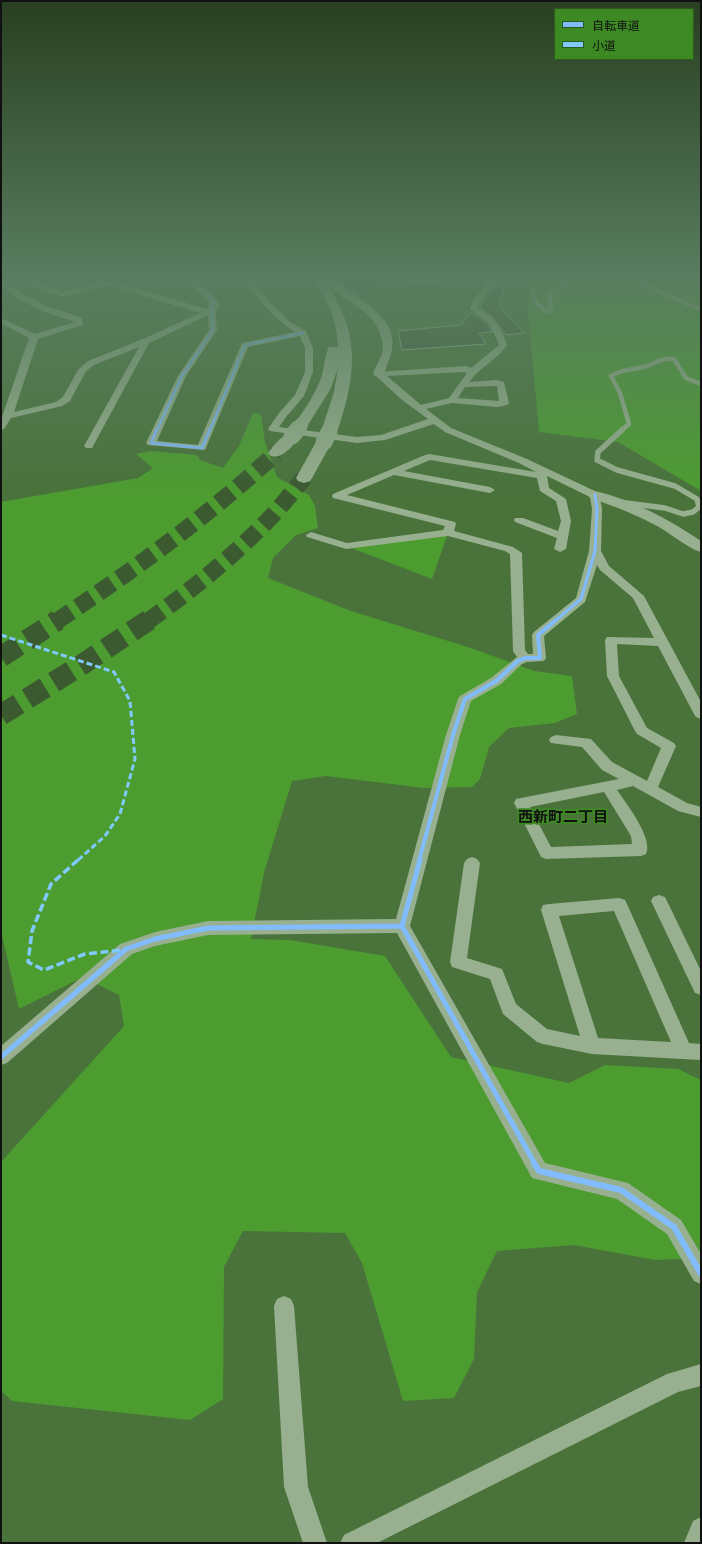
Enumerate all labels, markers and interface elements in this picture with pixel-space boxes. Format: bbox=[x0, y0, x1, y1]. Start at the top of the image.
legend bbox=[554, 8, 694, 60]
text: 自転車道 bbox=[592, 18, 640, 32]
text: 小道 bbox=[592, 38, 616, 52]
district label: 西新町二丁目 bbox=[518, 808, 608, 826]

